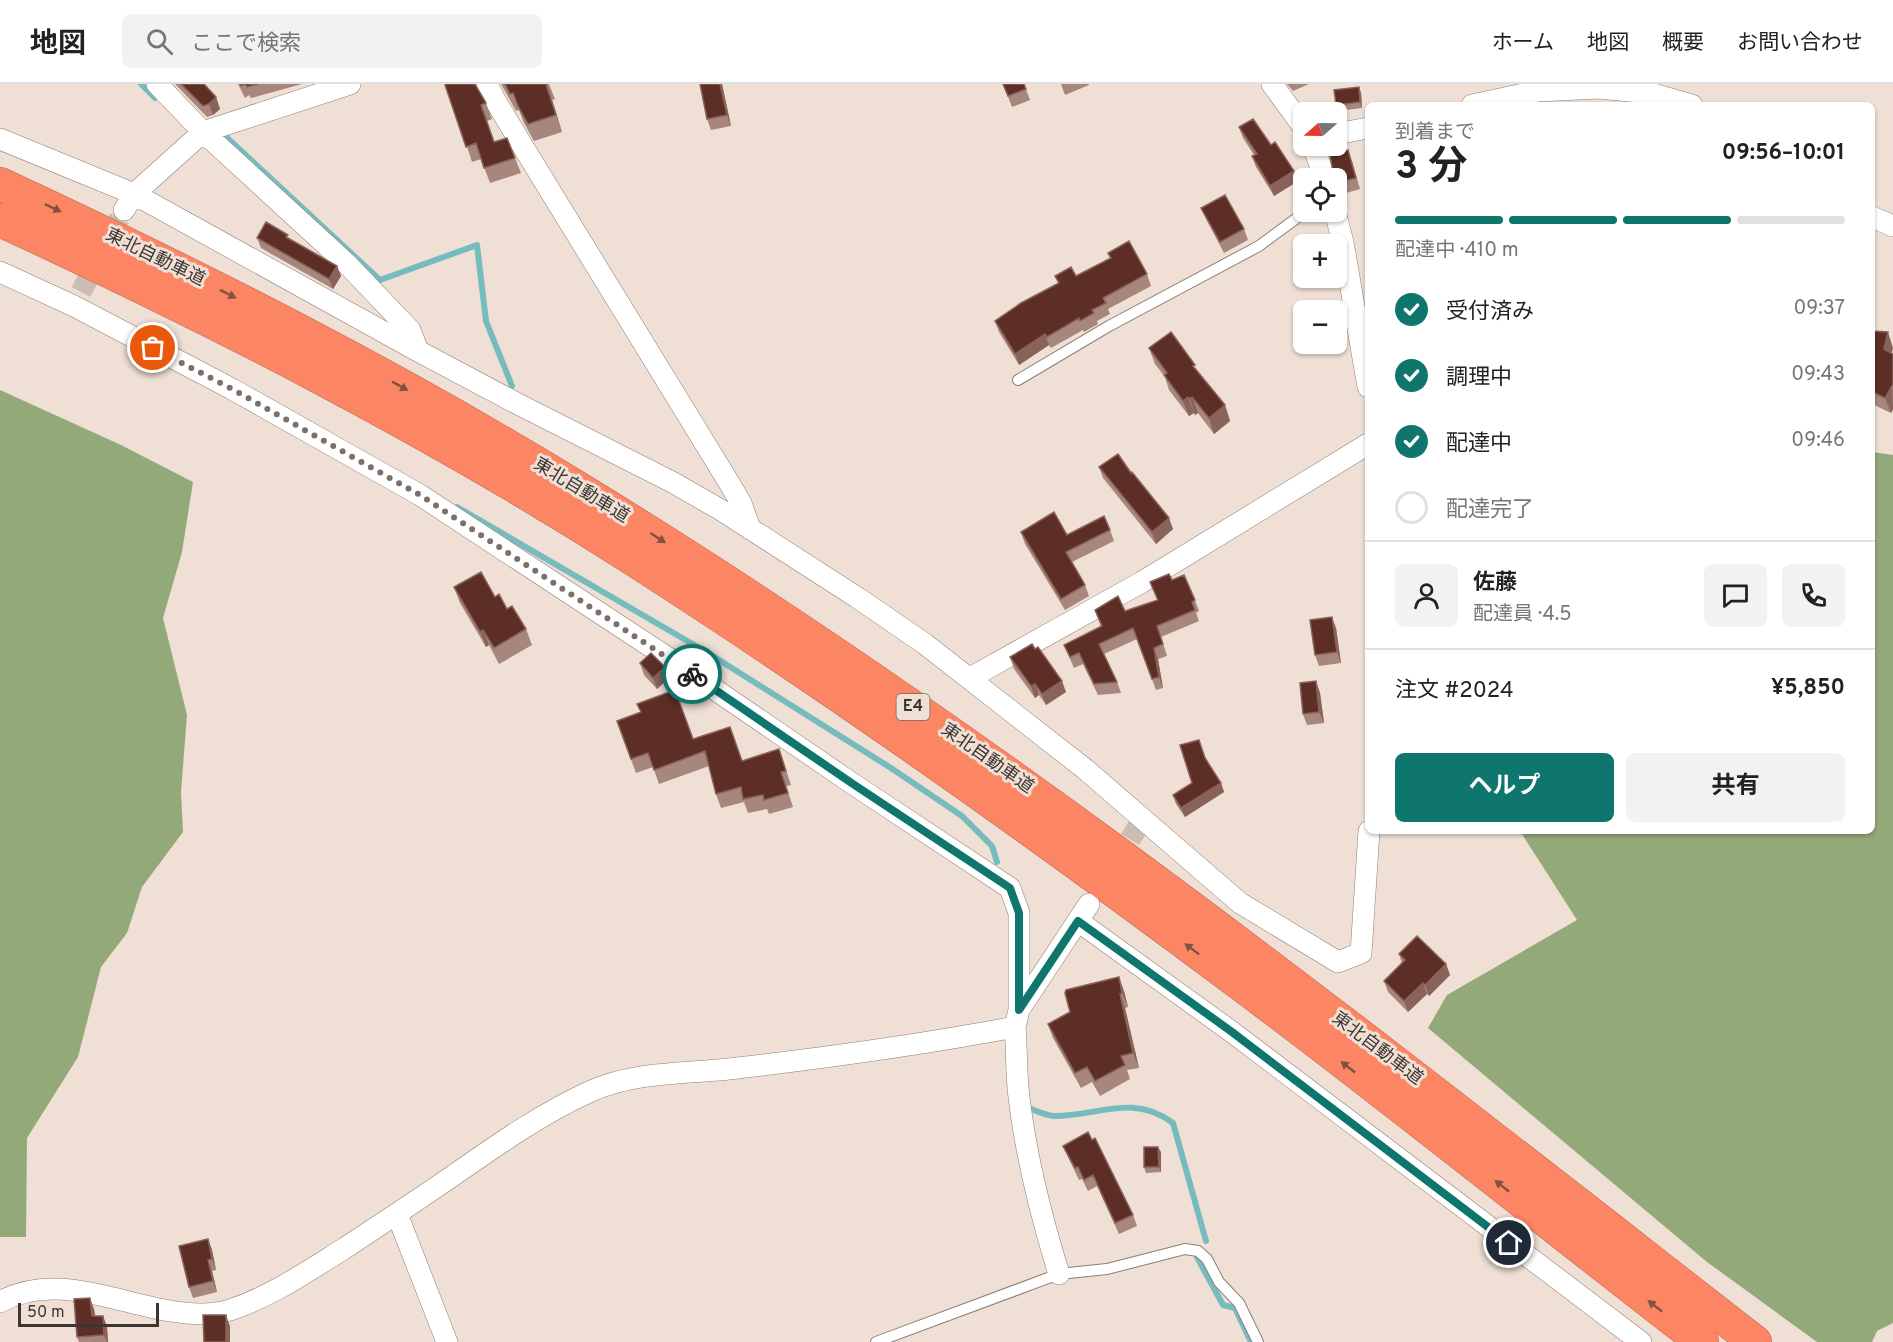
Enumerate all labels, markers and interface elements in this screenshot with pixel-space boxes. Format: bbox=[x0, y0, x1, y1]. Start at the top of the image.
search box bbox=[122, 14, 542, 68]
icon: search bbox=[143, 25, 176, 58]
text: 地図 bbox=[30, 27, 86, 63]
text: ホーム bbox=[1492, 30, 1554, 57]
text: 地図 bbox=[1587, 30, 1629, 57]
text: 概要 bbox=[1662, 30, 1704, 57]
text: お問い合わせ bbox=[1737, 30, 1863, 57]
text: ここで検索 bbox=[191, 31, 301, 58]
north arrow bbox=[1293, 102, 1347, 156]
map controls bbox=[1293, 102, 1347, 354]
text: 到着まで bbox=[1395, 120, 1475, 146]
text: 09:56–10:01 bbox=[1722, 140, 1845, 167]
text: 3 分 bbox=[1395, 144, 1467, 193]
button: locate bbox=[1293, 168, 1347, 222]
one-way arrow bbox=[44, 204, 61, 213]
street label: 東北自動車道 bbox=[101, 224, 209, 292]
button: + bbox=[1293, 234, 1347, 288]
text: 配達中 · 410 m bbox=[1395, 238, 1519, 264]
one-way arrow bbox=[220, 289, 237, 299]
icon: check bbox=[1395, 293, 1428, 326]
text: 09:37 bbox=[1793, 296, 1845, 322]
text: 受付済み bbox=[1446, 299, 1534, 326]
button: − bbox=[1293, 300, 1347, 354]
pin bbox=[127, 322, 178, 373]
icon: bag bbox=[136, 331, 169, 364]
icon: check bbox=[1395, 359, 1428, 392]
text: 09:43 bbox=[1791, 362, 1845, 388]
text: 調理中 bbox=[1446, 365, 1512, 392]
one-way arrow bbox=[392, 380, 408, 391]
icon: check bbox=[1395, 425, 1428, 458]
text: 09:46 bbox=[1791, 428, 1845, 454]
text: 配達中 bbox=[1446, 431, 1512, 458]
street label: 東北自動車道 bbox=[529, 453, 633, 529]
text: 配達完了 bbox=[1446, 497, 1534, 524]
one-way arrow bbox=[650, 532, 666, 544]
button: person bbox=[1395, 564, 1458, 627]
button: chat bbox=[1704, 564, 1767, 627]
button: phone bbox=[1782, 564, 1845, 627]
text: 佐藤 bbox=[1473, 570, 1517, 597]
text: 配達員 · 4.5 bbox=[1473, 602, 1572, 628]
courier bbox=[662, 644, 722, 704]
icon: bike bbox=[676, 658, 709, 691]
text: ¥5,850 bbox=[1771, 675, 1845, 702]
text: 注文 #2024 bbox=[1395, 678, 1514, 705]
road number: E4 bbox=[896, 694, 930, 720]
street label: 東北自動車道 bbox=[936, 719, 1038, 799]
button: ヘルプ bbox=[1395, 753, 1614, 822]
button: 共有 bbox=[1626, 753, 1845, 822]
one-way arrow bbox=[1185, 943, 1200, 955]
street label: 東北自動車道 bbox=[1327, 1007, 1427, 1091]
one-way arrow bbox=[1340, 1061, 1355, 1073]
one-way arrow bbox=[1494, 1181, 1509, 1193]
pin bbox=[1483, 1217, 1534, 1268]
icon: home bbox=[1492, 1226, 1525, 1259]
scale bar bbox=[18, 1300, 159, 1328]
one-way arrow bbox=[1648, 1301, 1663, 1313]
text: 50 m bbox=[27, 1303, 65, 1323]

